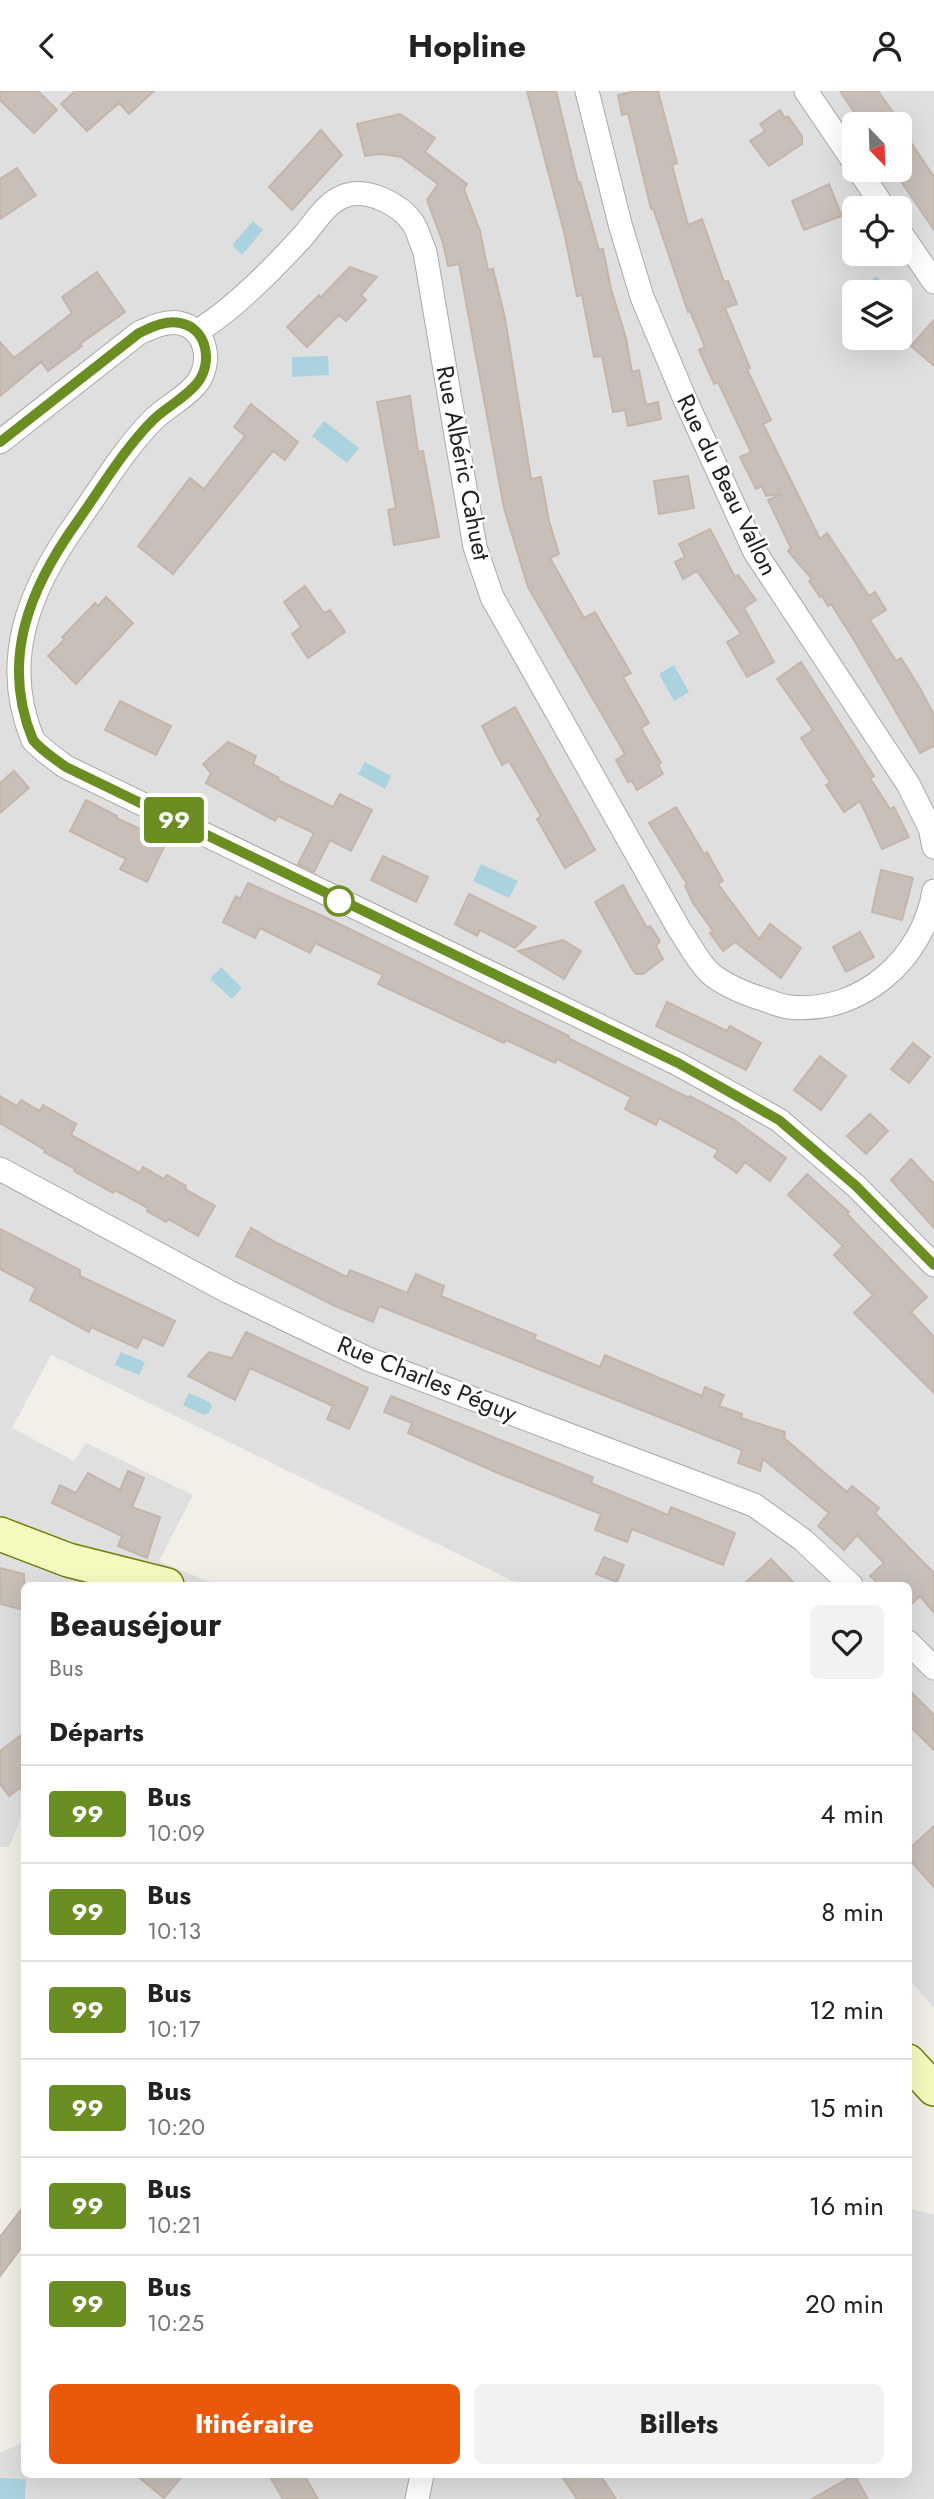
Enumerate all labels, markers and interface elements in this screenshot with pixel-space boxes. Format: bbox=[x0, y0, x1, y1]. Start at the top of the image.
text: Hopline bbox=[408, 23, 526, 69]
icon: back bbox=[28, 27, 66, 65]
icon: person bbox=[868, 27, 906, 65]
north arrow bbox=[842, 112, 912, 182]
map controls bbox=[842, 112, 912, 350]
button: locate bbox=[842, 196, 912, 266]
button: layers bbox=[842, 280, 912, 350]
street label: Rue Albéric Cahuet bbox=[427, 363, 500, 563]
street label: Rue du Beau Vallon bbox=[668, 388, 787, 581]
line badge: 99 bbox=[142, 797, 206, 843]
text: 99 bbox=[158, 802, 190, 837]
unlabelled marker bbox=[324, 886, 354, 916]
street label: Rue Charles Péguy bbox=[332, 1327, 523, 1431]
text: Beauséjour bbox=[49, 1601, 222, 1648]
button: heart bbox=[810, 1605, 884, 1679]
text: Bus bbox=[49, 1651, 83, 1685]
text: Départs bbox=[49, 1713, 144, 1751]
text: Bus bbox=[147, 1778, 191, 1816]
text: 4 min bbox=[820, 1795, 884, 1833]
text: 99 bbox=[71, 1796, 104, 1831]
text: 10:09 bbox=[147, 1816, 205, 1850]
text: Bus bbox=[147, 1876, 191, 1914]
text: 8 min bbox=[821, 1893, 884, 1931]
text: 99 bbox=[71, 1894, 104, 1929]
text: 10:13 bbox=[147, 1914, 201, 1948]
text: Bus bbox=[147, 1974, 191, 2012]
text: 12 min bbox=[809, 1991, 884, 2029]
text: 99 bbox=[71, 1992, 104, 2027]
text: 10:17 bbox=[147, 2012, 200, 2046]
text: Bus bbox=[147, 2072, 191, 2110]
text: 15 min bbox=[809, 2089, 884, 2127]
text: 99 bbox=[71, 2090, 104, 2125]
text: 10:20 bbox=[147, 2110, 205, 2144]
text: Bus bbox=[147, 2170, 191, 2208]
text: 16 min bbox=[809, 2187, 884, 2225]
text: 99 bbox=[71, 2188, 104, 2223]
text: 10:21 bbox=[147, 2208, 202, 2242]
text: Bus bbox=[147, 2268, 191, 2306]
text: 20 min bbox=[805, 2285, 884, 2323]
text: 99 bbox=[71, 2286, 104, 2321]
text: 10:25 bbox=[147, 2306, 204, 2340]
button: Itinéraire bbox=[49, 2384, 460, 2464]
button: Billets bbox=[474, 2384, 884, 2464]

